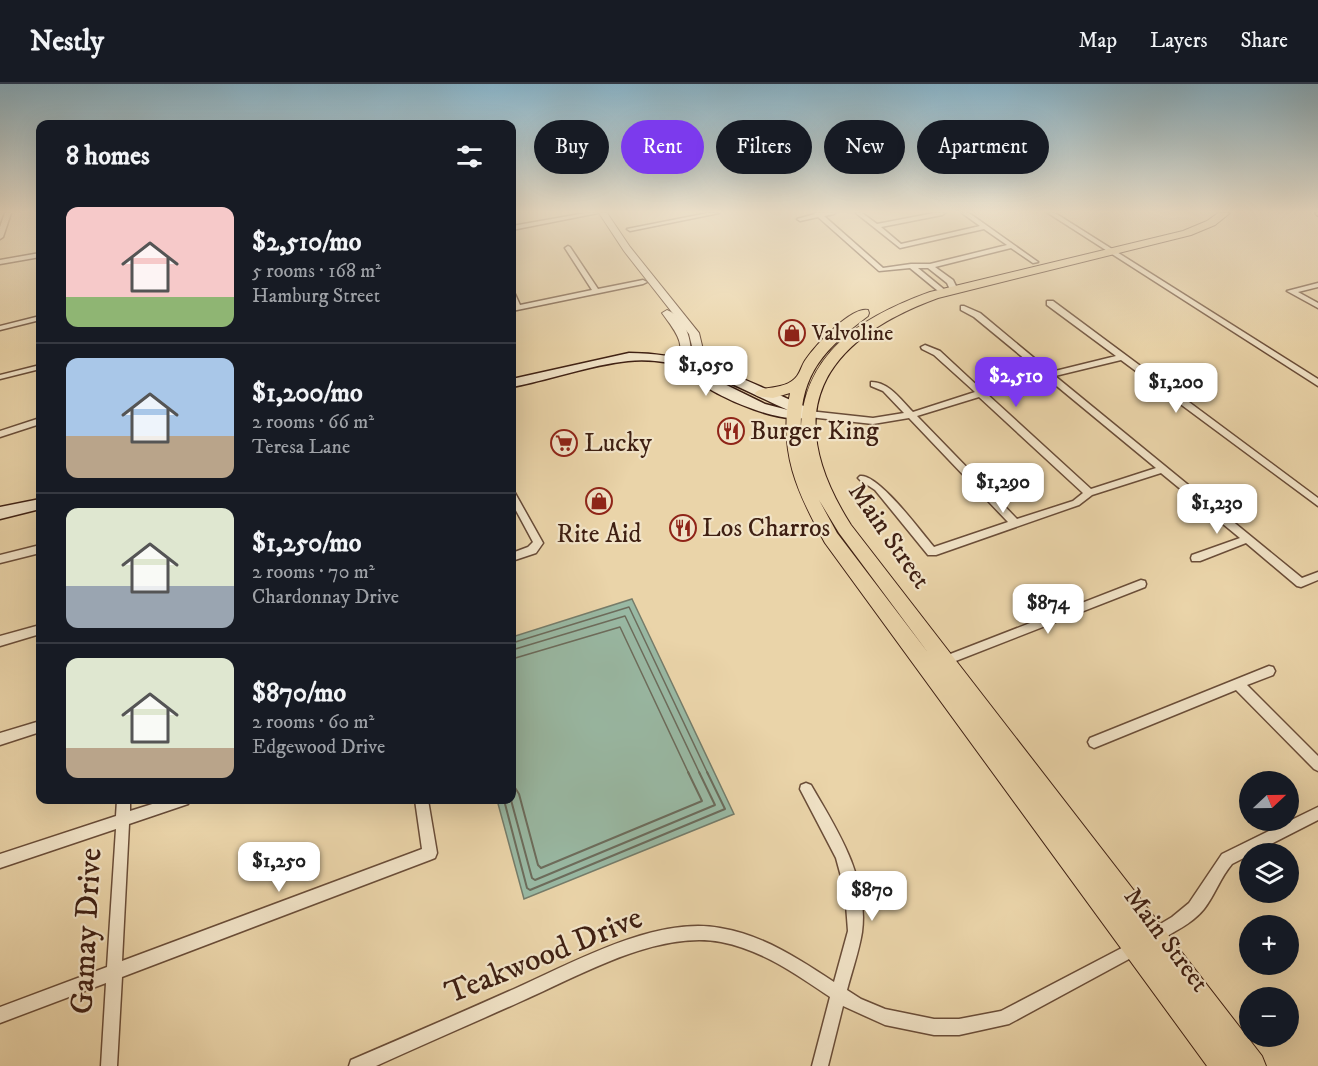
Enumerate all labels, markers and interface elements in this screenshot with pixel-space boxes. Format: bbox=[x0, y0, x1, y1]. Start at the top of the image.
text: Nestly bbox=[30, 24, 104, 59]
text: Map bbox=[1078, 28, 1117, 54]
text: Layers bbox=[1150, 28, 1208, 54]
text: Share bbox=[1241, 28, 1288, 54]
chip: Buy bbox=[534, 120, 609, 174]
chip: Rent bbox=[621, 120, 704, 174]
chip: Filters bbox=[716, 120, 812, 174]
chip: New bbox=[824, 120, 905, 174]
chip: Apartment bbox=[917, 120, 1049, 174]
text: 8 homes bbox=[66, 140, 150, 173]
icon: filters bbox=[453, 140, 486, 173]
text: $2,510/mo bbox=[252, 226, 361, 259]
icon: home bbox=[114, 231, 186, 303]
text: 5 rooms · 168 m² bbox=[252, 259, 381, 284]
text: Hamburg Street bbox=[252, 284, 380, 309]
shop icon: Valvoline bbox=[777, 318, 807, 348]
place label: Valvoline bbox=[811, 320, 893, 347]
pin: $1,050 bbox=[657, 346, 755, 397]
text: $1,050 bbox=[678, 353, 734, 378]
pin: $2,510 bbox=[967, 357, 1065, 408]
pin: $1,200 bbox=[1127, 363, 1225, 414]
text: $2,510 bbox=[989, 364, 1043, 389]
text: $1,200 bbox=[1149, 370, 1204, 395]
text: $1,200/mo bbox=[252, 377, 363, 410]
icon: home bbox=[114, 382, 186, 454]
text: 2 rooms · 66 m² bbox=[252, 410, 374, 435]
place label: Burger King bbox=[750, 415, 879, 448]
restaurant icon: Burger King bbox=[716, 416, 746, 446]
place label: Lucky bbox=[584, 427, 652, 460]
supermarket icon: Lucky bbox=[549, 428, 579, 458]
text: Teresa Lane bbox=[252, 435, 350, 460]
pin: $1,290 bbox=[954, 463, 1052, 514]
text: $1,290 bbox=[976, 470, 1030, 495]
street label: Main Street bbox=[840, 476, 938, 596]
pin: $1,230 bbox=[1168, 484, 1266, 535]
shop icon: Rite Aid bbox=[584, 486, 614, 516]
text: $1,230 bbox=[1191, 491, 1243, 516]
place label: Los Charros bbox=[702, 512, 830, 545]
restaurant icon: Los Charros bbox=[668, 513, 698, 543]
place label: Rite Aid bbox=[557, 518, 641, 551]
text: $1,250/mo bbox=[252, 527, 361, 560]
icon: home bbox=[114, 532, 186, 604]
text: 2 rooms · 70 m² bbox=[252, 560, 375, 585]
pin: $874 bbox=[1012, 584, 1084, 635]
text: Chardonnay Drive bbox=[252, 585, 399, 610]
text: $874 bbox=[1027, 591, 1069, 616]
text: $870/mo bbox=[252, 677, 346, 710]
icon: home bbox=[114, 682, 186, 754]
text: 2 rooms · 60 m² bbox=[252, 710, 374, 735]
text: Edgewood Drive bbox=[252, 735, 385, 760]
north arrow bbox=[1239, 771, 1299, 831]
map controls bbox=[1239, 771, 1299, 1047]
pin: $1,250 bbox=[230, 842, 328, 893]
button: layers bbox=[1239, 843, 1299, 903]
street label: Gamay Drive bbox=[63, 847, 111, 1015]
text: $1,250 bbox=[252, 849, 306, 874]
pin: $870 bbox=[836, 871, 908, 922]
text: $870 bbox=[851, 878, 893, 903]
street label: Main Street bbox=[1116, 881, 1216, 999]
street label: Teakwood Drive bbox=[439, 898, 649, 1014]
button: + bbox=[1239, 915, 1299, 975]
button: − bbox=[1239, 987, 1299, 1047]

